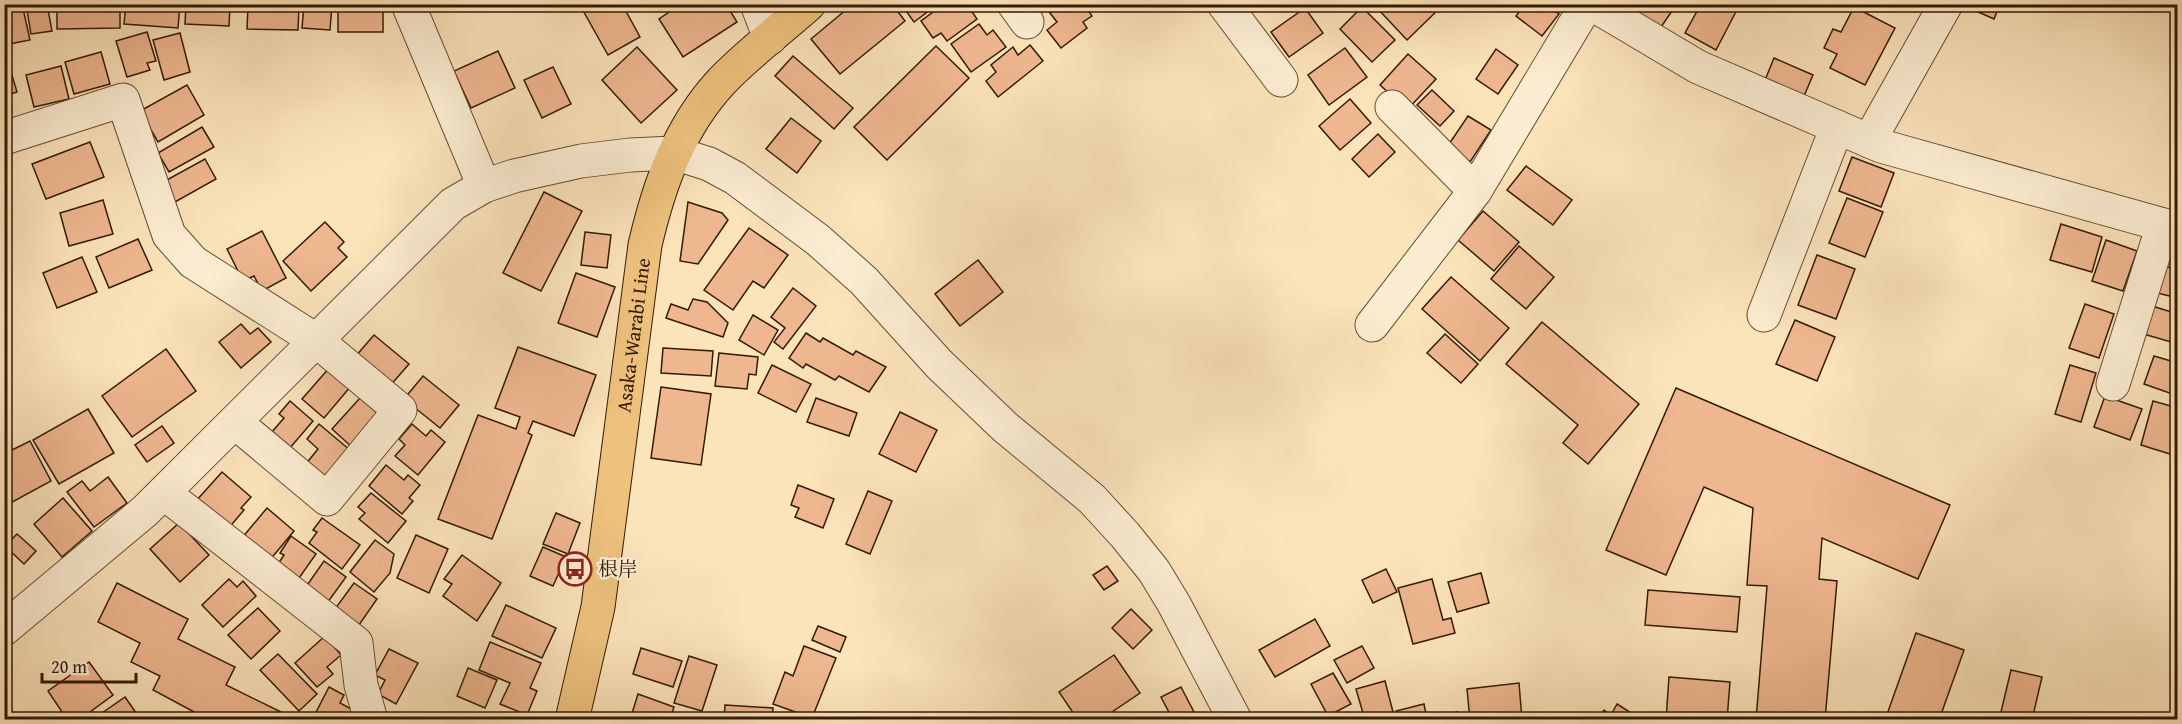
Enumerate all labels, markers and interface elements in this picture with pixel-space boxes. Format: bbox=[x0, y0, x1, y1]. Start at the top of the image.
street label: Asaka-Warabi Line bbox=[608, 256, 657, 414]
bus stop icon: 根岸 bbox=[557, 551, 593, 587]
place label: 根岸 bbox=[598, 554, 638, 583]
scale bar bbox=[42, 646, 136, 684]
text: 20 m bbox=[51, 653, 87, 680]

